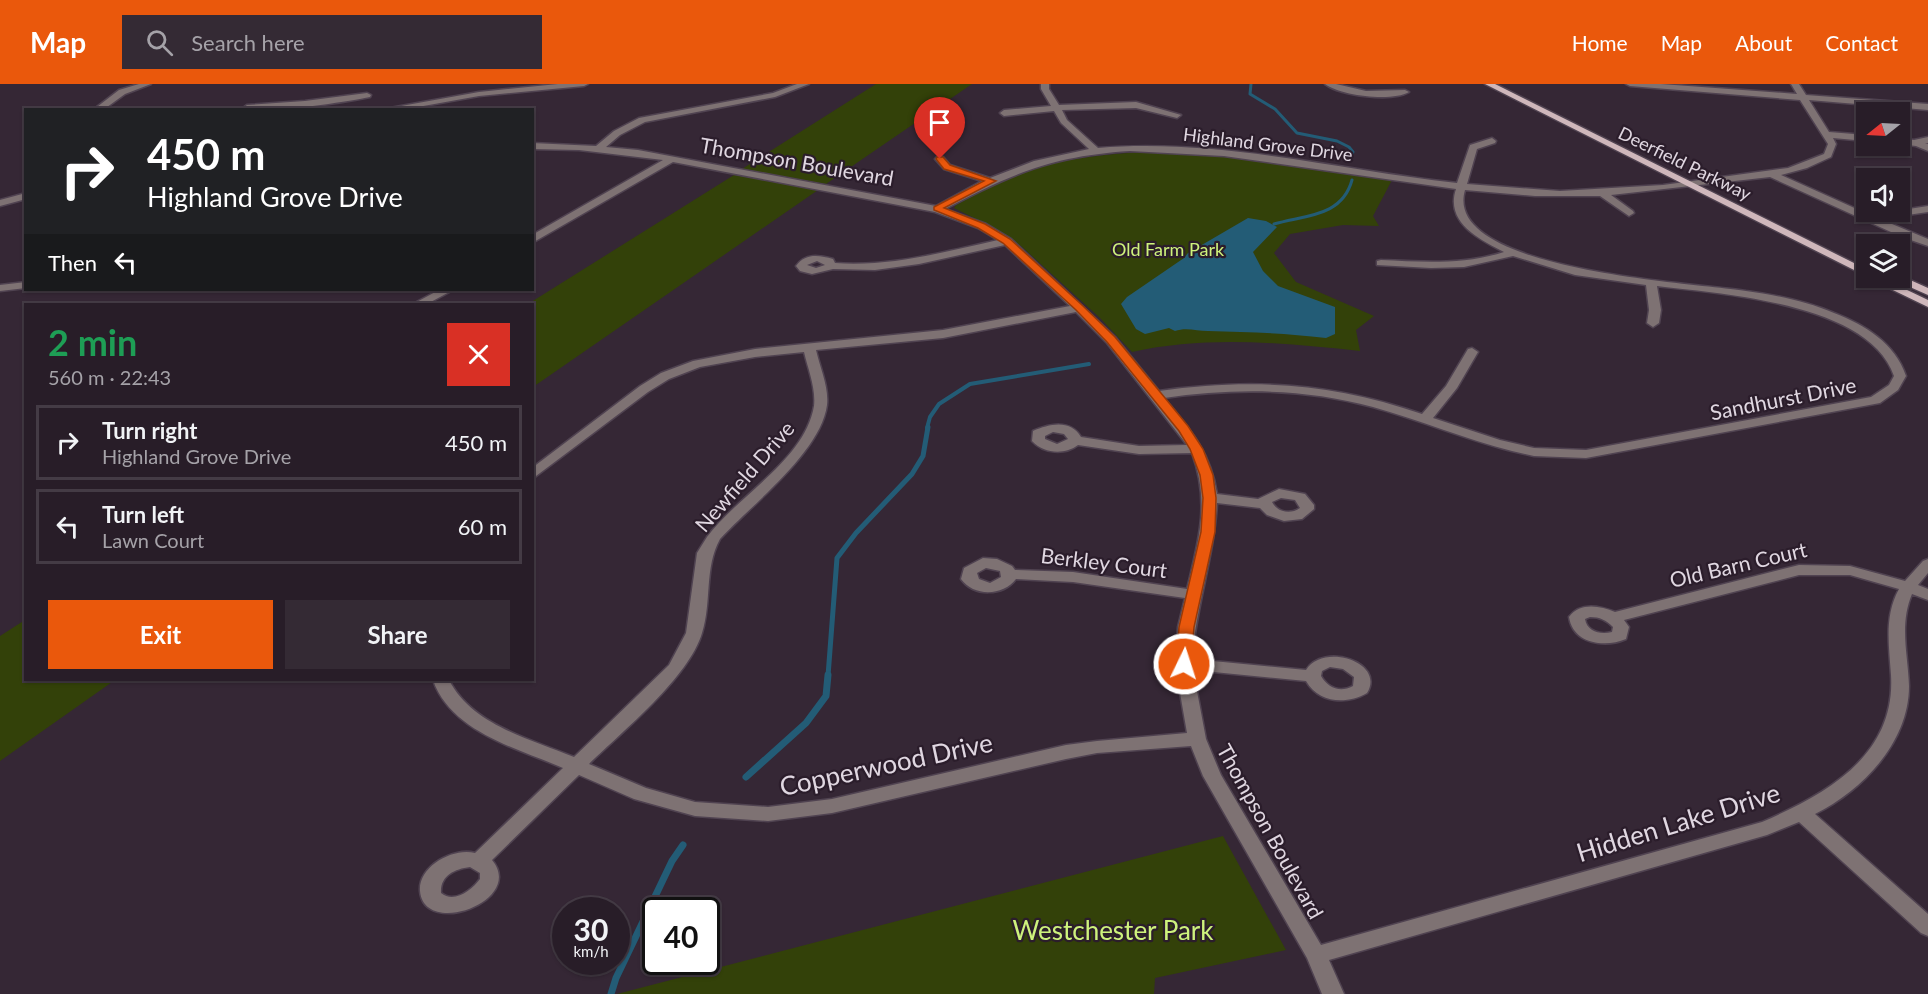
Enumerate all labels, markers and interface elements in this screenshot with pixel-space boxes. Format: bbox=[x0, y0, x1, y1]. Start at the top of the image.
search box bbox=[122, 15, 542, 69]
text: Map bbox=[30, 25, 86, 59]
icon: search bbox=[143, 26, 176, 59]
text: Search here bbox=[191, 29, 305, 56]
text: Home bbox=[1572, 30, 1628, 55]
text: Map bbox=[1661, 30, 1702, 55]
text: About bbox=[1735, 30, 1792, 55]
text: Contact bbox=[1825, 30, 1898, 55]
pin bbox=[914, 97, 965, 159]
north arrow bbox=[1856, 102, 1910, 156]
map controls bbox=[1856, 102, 1910, 288]
icon: arrive bbox=[923, 106, 956, 139]
street label: Deerfield Parkway bbox=[1615, 121, 1756, 205]
street label: Highland Grove Drive bbox=[1182, 123, 1354, 165]
text: 450 m bbox=[147, 129, 265, 179]
icon: right bbox=[48, 132, 126, 210]
street label: Thompson Boulevard bbox=[698, 132, 896, 190]
button: sound bbox=[1856, 168, 1910, 222]
text: Highland Grove Drive bbox=[147, 180, 403, 213]
button: layers bbox=[1856, 234, 1910, 288]
park label: Old Farm Park bbox=[1112, 238, 1225, 260]
icon: left bbox=[109, 246, 142, 279]
text: Then bbox=[48, 249, 97, 276]
text: 2 min bbox=[48, 320, 137, 364]
button: close bbox=[447, 323, 510, 386]
text: 560 m · 22:43 bbox=[48, 365, 171, 389]
street label: Sandhurst Drive bbox=[1708, 372, 1858, 424]
street label: Newfield Drive bbox=[689, 416, 799, 536]
text: Turn right bbox=[102, 417, 197, 444]
icon: right bbox=[51, 426, 84, 459]
text: 450 m bbox=[445, 429, 507, 456]
text: Highland Grove Drive bbox=[102, 444, 291, 468]
text: Turn left bbox=[102, 501, 184, 528]
icon: left bbox=[51, 510, 84, 543]
text: 60 m bbox=[458, 513, 507, 540]
text: Lawn Court bbox=[102, 528, 204, 552]
street label: Old Barn Court bbox=[1667, 536, 1809, 592]
street label: Berkley Court bbox=[1040, 542, 1169, 582]
button: Exit bbox=[48, 600, 273, 669]
button: Share bbox=[285, 600, 510, 669]
position arrow bbox=[1152, 632, 1216, 696]
street label: Copperwood Drive bbox=[776, 726, 996, 802]
street label: Thompson Boulevard bbox=[1213, 739, 1329, 923]
street label: Hidden Lake Drive bbox=[1572, 776, 1784, 868]
speed limit sign: 40 bbox=[642, 897, 720, 975]
text: 30 bbox=[574, 911, 608, 947]
park label: Westchester Park bbox=[1013, 914, 1214, 946]
text: km/h bbox=[573, 942, 609, 960]

